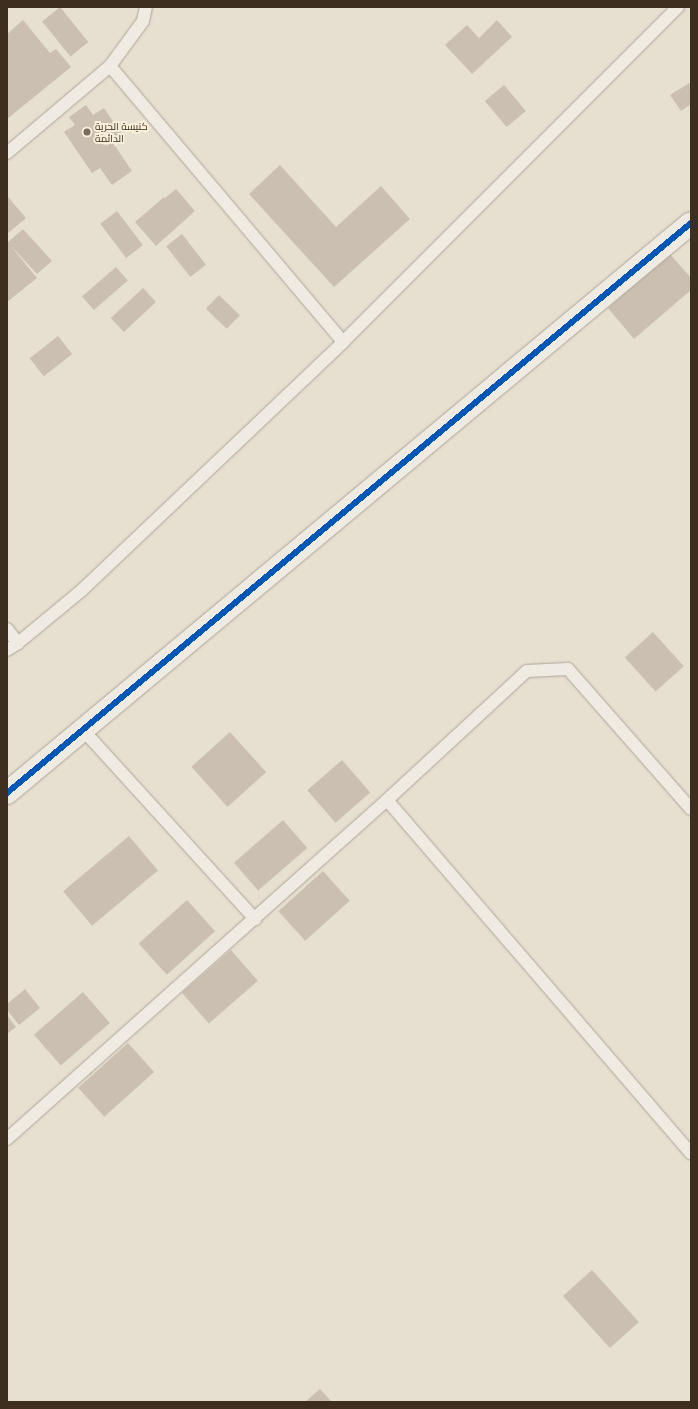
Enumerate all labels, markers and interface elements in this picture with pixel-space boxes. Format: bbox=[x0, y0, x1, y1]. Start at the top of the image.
place label: كنيسة الحرية الدائمة bbox=[95, 120, 148, 144]
marker: كنيسة الحرية الدائمة bbox=[82, 127, 92, 137]

